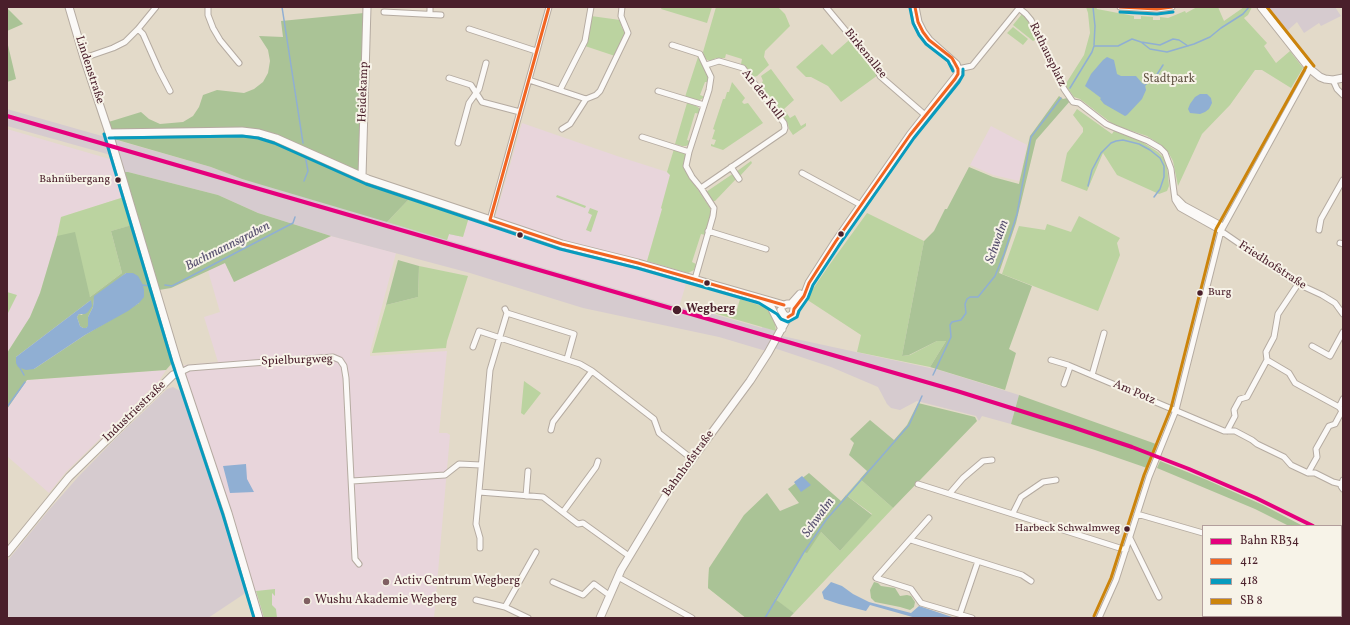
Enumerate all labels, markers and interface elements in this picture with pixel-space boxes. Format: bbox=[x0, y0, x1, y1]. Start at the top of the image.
street label: Rathausplatz bbox=[1025, 21, 1069, 89]
street label: Birkenallee bbox=[841, 26, 889, 82]
street label: Lindenstraße bbox=[71, 34, 107, 106]
street label: Heidekamp bbox=[356, 61, 372, 123]
street label: An der Kull bbox=[738, 67, 786, 123]
park label: Stadtpark bbox=[1143, 73, 1195, 87]
place label: Bahnübergang bbox=[39, 173, 110, 187]
marker: Bahnübergang bbox=[113, 175, 123, 185]
water label: Schwalm bbox=[983, 218, 1013, 266]
water label: Bachmannsgraben bbox=[183, 219, 273, 275]
unlabelled marker bbox=[836, 229, 846, 239]
unlabelled marker bbox=[515, 230, 525, 240]
street label: Friedhofstraße bbox=[1235, 239, 1309, 293]
unlabelled marker bbox=[702, 278, 712, 288]
place label: Burg bbox=[1208, 286, 1231, 300]
marker: Burg bbox=[1195, 288, 1205, 298]
place label: Wegberg bbox=[686, 303, 735, 317]
marker: Wegberg bbox=[671, 304, 683, 316]
street label: Spielburgweg bbox=[261, 353, 333, 369]
street label: Industriestraße bbox=[101, 378, 169, 446]
street label: Am Potz bbox=[1111, 378, 1157, 408]
street label: Bahnhofstraße bbox=[660, 428, 718, 500]
water label: Schwalm bbox=[799, 495, 839, 541]
place label: Harbeck Schwalmweg bbox=[1015, 522, 1120, 536]
marker: Harbeck Schwalmweg bbox=[1122, 524, 1132, 534]
legend bbox=[1202, 525, 1342, 617]
text: Bahn RB34 bbox=[1240, 533, 1299, 549]
text: 412 bbox=[1240, 553, 1258, 569]
text: 418 bbox=[1240, 573, 1258, 589]
place label: Activ Centrum Wegberg bbox=[394, 575, 520, 589]
marker: Activ Centrum Wegberg bbox=[381, 577, 391, 587]
text: SB 8 bbox=[1240, 593, 1263, 609]
place label: Wushu Akademie Wegberg bbox=[315, 594, 457, 608]
marker: Wushu Akademie Wegberg bbox=[302, 596, 312, 606]

